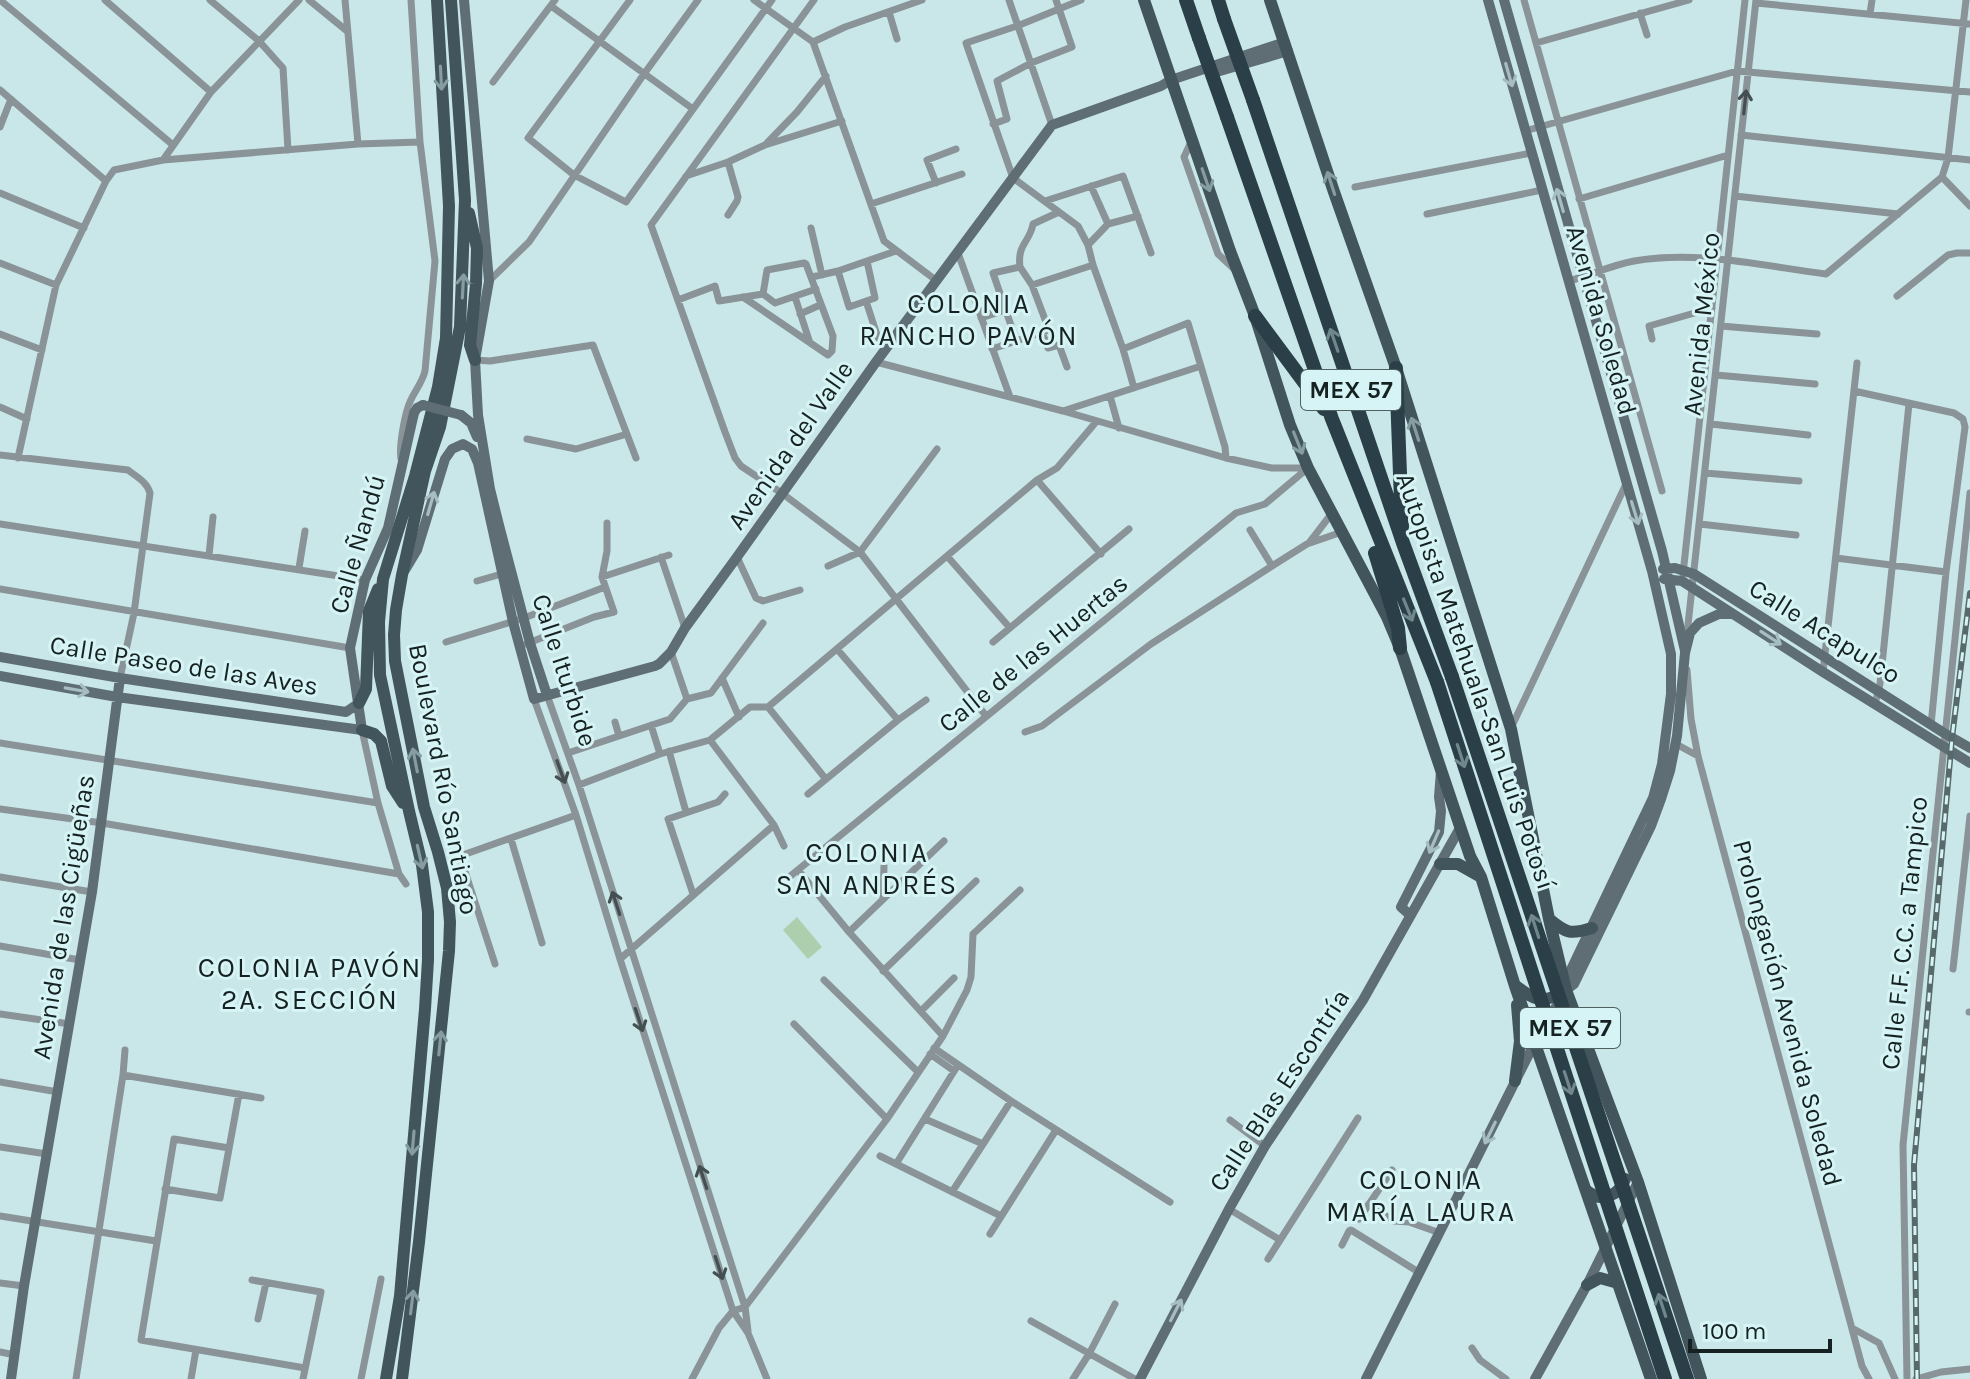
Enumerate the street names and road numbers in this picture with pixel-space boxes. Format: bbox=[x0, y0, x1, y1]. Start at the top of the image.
street label: Avenida Soledad bbox=[1560, 222, 1643, 419]
street label: Avenida México bbox=[1676, 231, 1727, 417]
street label: Avenida del Valle bbox=[721, 355, 860, 535]
road number: MEX 57 bbox=[1301, 370, 1401, 410]
street label: Autopista Matehuala-San Luis Potosí bbox=[1389, 469, 1562, 894]
street label: Calle Ñandú bbox=[323, 471, 392, 617]
street label: Calle de las Huertas bbox=[933, 568, 1134, 739]
street label: Calle Acapulco bbox=[1743, 572, 1906, 690]
street label: Calle Iturbide bbox=[525, 590, 604, 750]
street label: Calle Paseo de las Aves bbox=[48, 629, 320, 702]
street label: Boulevard Río Santiago bbox=[402, 641, 485, 917]
street label: Avenida de las Cigüeñas bbox=[26, 773, 101, 1062]
street label: Calle F.F. C.C. a Tampico bbox=[1875, 795, 1934, 1071]
street label: Prolongación Avenida Soledad bbox=[1726, 837, 1849, 1190]
street label: Calle Blas Escontría bbox=[1202, 983, 1356, 1197]
road number: MEX 57 bbox=[1520, 1008, 1620, 1048]

